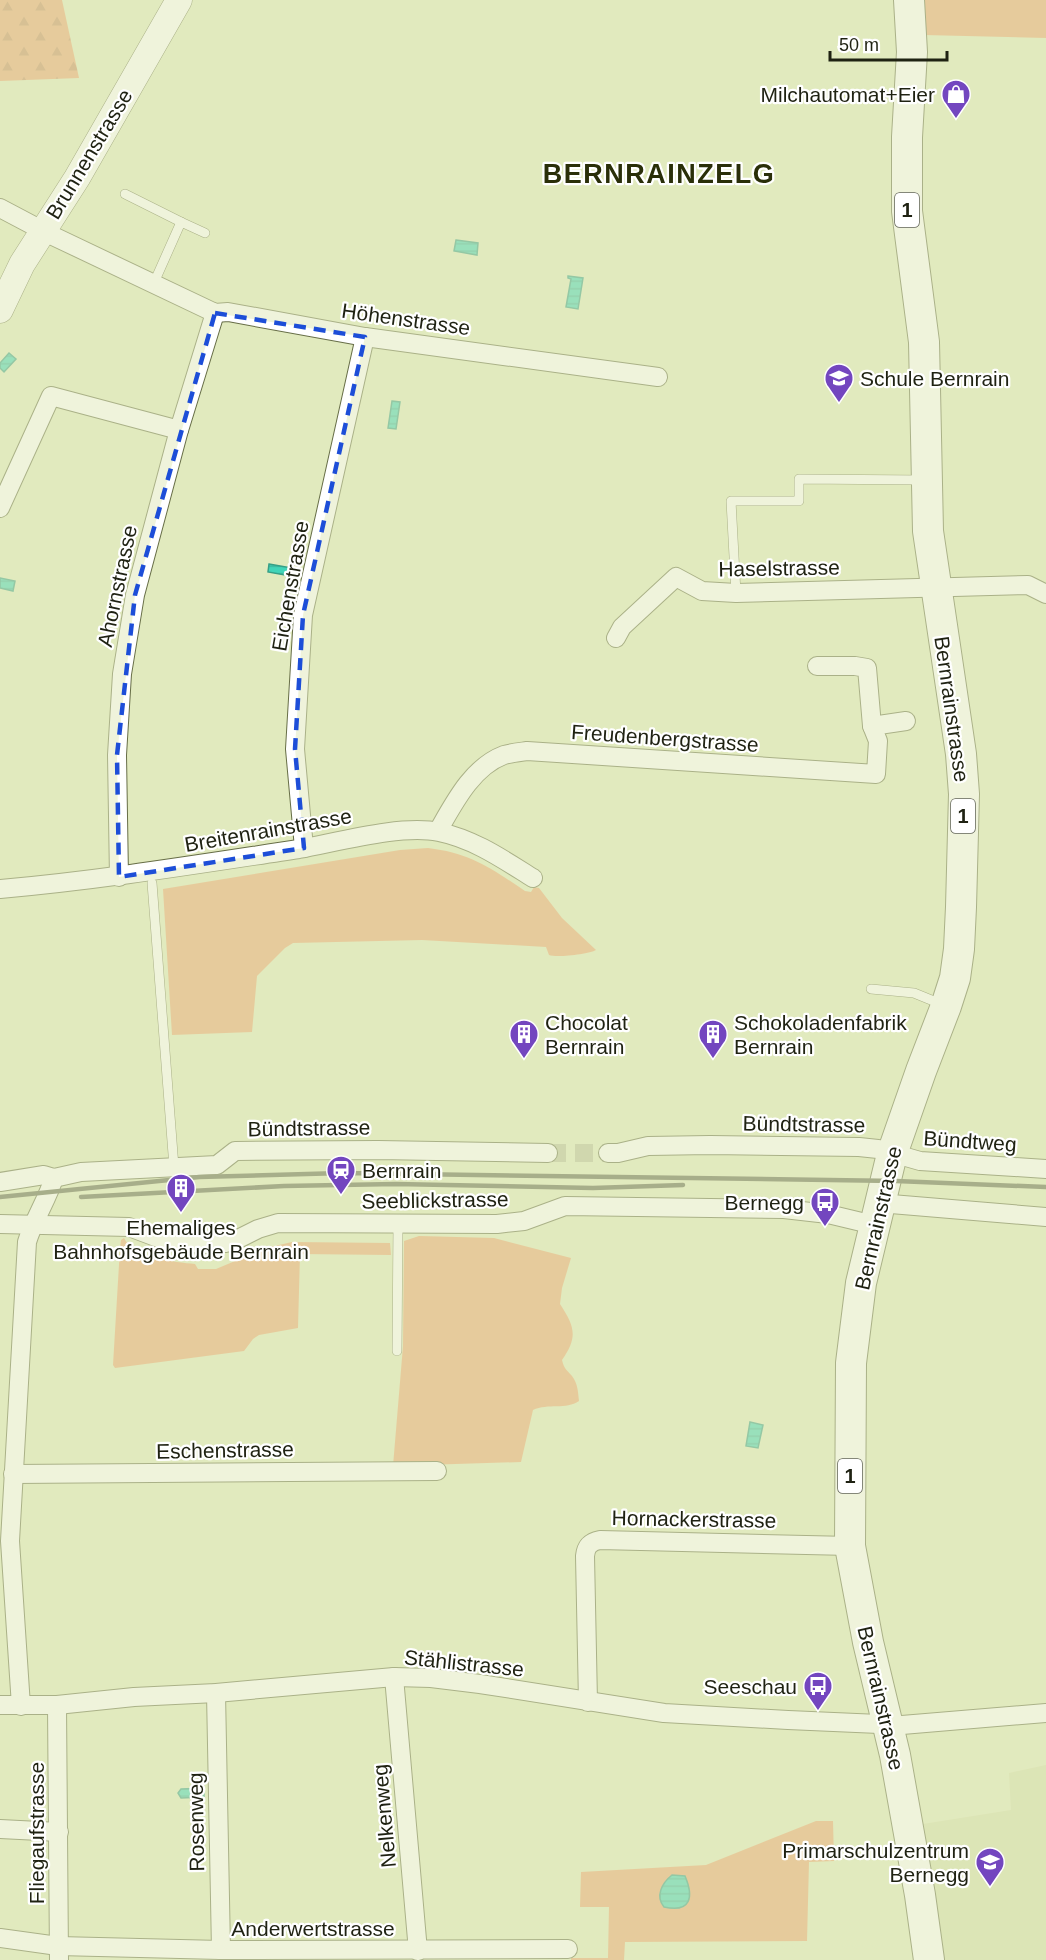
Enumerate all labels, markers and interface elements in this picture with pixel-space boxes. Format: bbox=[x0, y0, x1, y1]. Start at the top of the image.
scale bar bbox=[830, 24, 947, 62]
text: 50 m bbox=[839, 35, 879, 55]
shop icon: Milchautomat+Eier bbox=[940, 78, 972, 120]
place label: Milchautomat+Eier bbox=[761, 83, 935, 106]
street label: Brunnenstrasse bbox=[41, 85, 137, 223]
district label: BERNRAINZELG bbox=[543, 159, 775, 189]
road number: 1 bbox=[895, 193, 919, 227]
street label: Höhenstrasse bbox=[340, 299, 472, 339]
school or university icon: Schule Bernrain bbox=[823, 362, 855, 404]
place label: Schule Bernrain bbox=[860, 367, 1009, 390]
street label: Eichenstrasse bbox=[267, 519, 313, 653]
street label: Ahornstrasse bbox=[93, 523, 141, 649]
street label: Haselstrasse bbox=[718, 555, 840, 581]
street label: Bernrainstrasse bbox=[930, 635, 974, 783]
street label: Freudenbergstrasse bbox=[570, 720, 760, 756]
road number: 1 bbox=[951, 799, 975, 833]
street label: Breitenrainstrasse bbox=[183, 804, 353, 856]
place label: Chocolat Bernrain bbox=[545, 1011, 628, 1058]
place label: Schokoladenfabrik Bernrain bbox=[734, 1011, 907, 1058]
building icon: Chocolat Bernrain bbox=[508, 1018, 540, 1060]
building icon: Schokoladenfabrik Bernrain bbox=[697, 1018, 729, 1060]
street label: Bündtstrasse bbox=[743, 1111, 865, 1137]
street label: Bündtstrasse bbox=[248, 1115, 370, 1141]
street label: Bündtweg bbox=[923, 1126, 1017, 1156]
street label: Bernrainstrasse bbox=[850, 1144, 906, 1292]
station icon: Bernrain bbox=[325, 1154, 357, 1196]
place label: Bernrain bbox=[362, 1159, 441, 1182]
building icon: Ehemaliges Bahnhofsgebäude Bernrain bbox=[165, 1172, 197, 1214]
bus stop icon: Bernegg bbox=[809, 1186, 841, 1228]
street label: Seeblickstrasse bbox=[361, 1187, 509, 1213]
place label: Bernegg bbox=[725, 1191, 804, 1214]
place label: Ehemaliges Bahnhofsgebäude Bernrain bbox=[53, 1216, 309, 1263]
street label: Eschenstrasse bbox=[156, 1437, 294, 1463]
road number: 1 bbox=[838, 1459, 862, 1493]
street label: Hornackerstrasse bbox=[612, 1506, 776, 1532]
street label: Bernrainstrasse bbox=[853, 1624, 909, 1772]
street label: Stählistrasse bbox=[403, 1645, 525, 1681]
bus stop icon: Seeschau bbox=[802, 1670, 834, 1712]
place label: Seeschau bbox=[704, 1675, 797, 1698]
street label: Fliegaufstrasse bbox=[25, 1762, 48, 1904]
street label: Nelkenweg bbox=[368, 1763, 400, 1869]
street label: Rosenweg bbox=[184, 1772, 208, 1872]
place label: Primarschulzentrum Bernegg bbox=[782, 1839, 969, 1886]
school or university icon: Primarschulzentrum Bernegg bbox=[974, 1846, 1006, 1888]
street label: Anderwertstrasse bbox=[231, 1917, 395, 1940]

